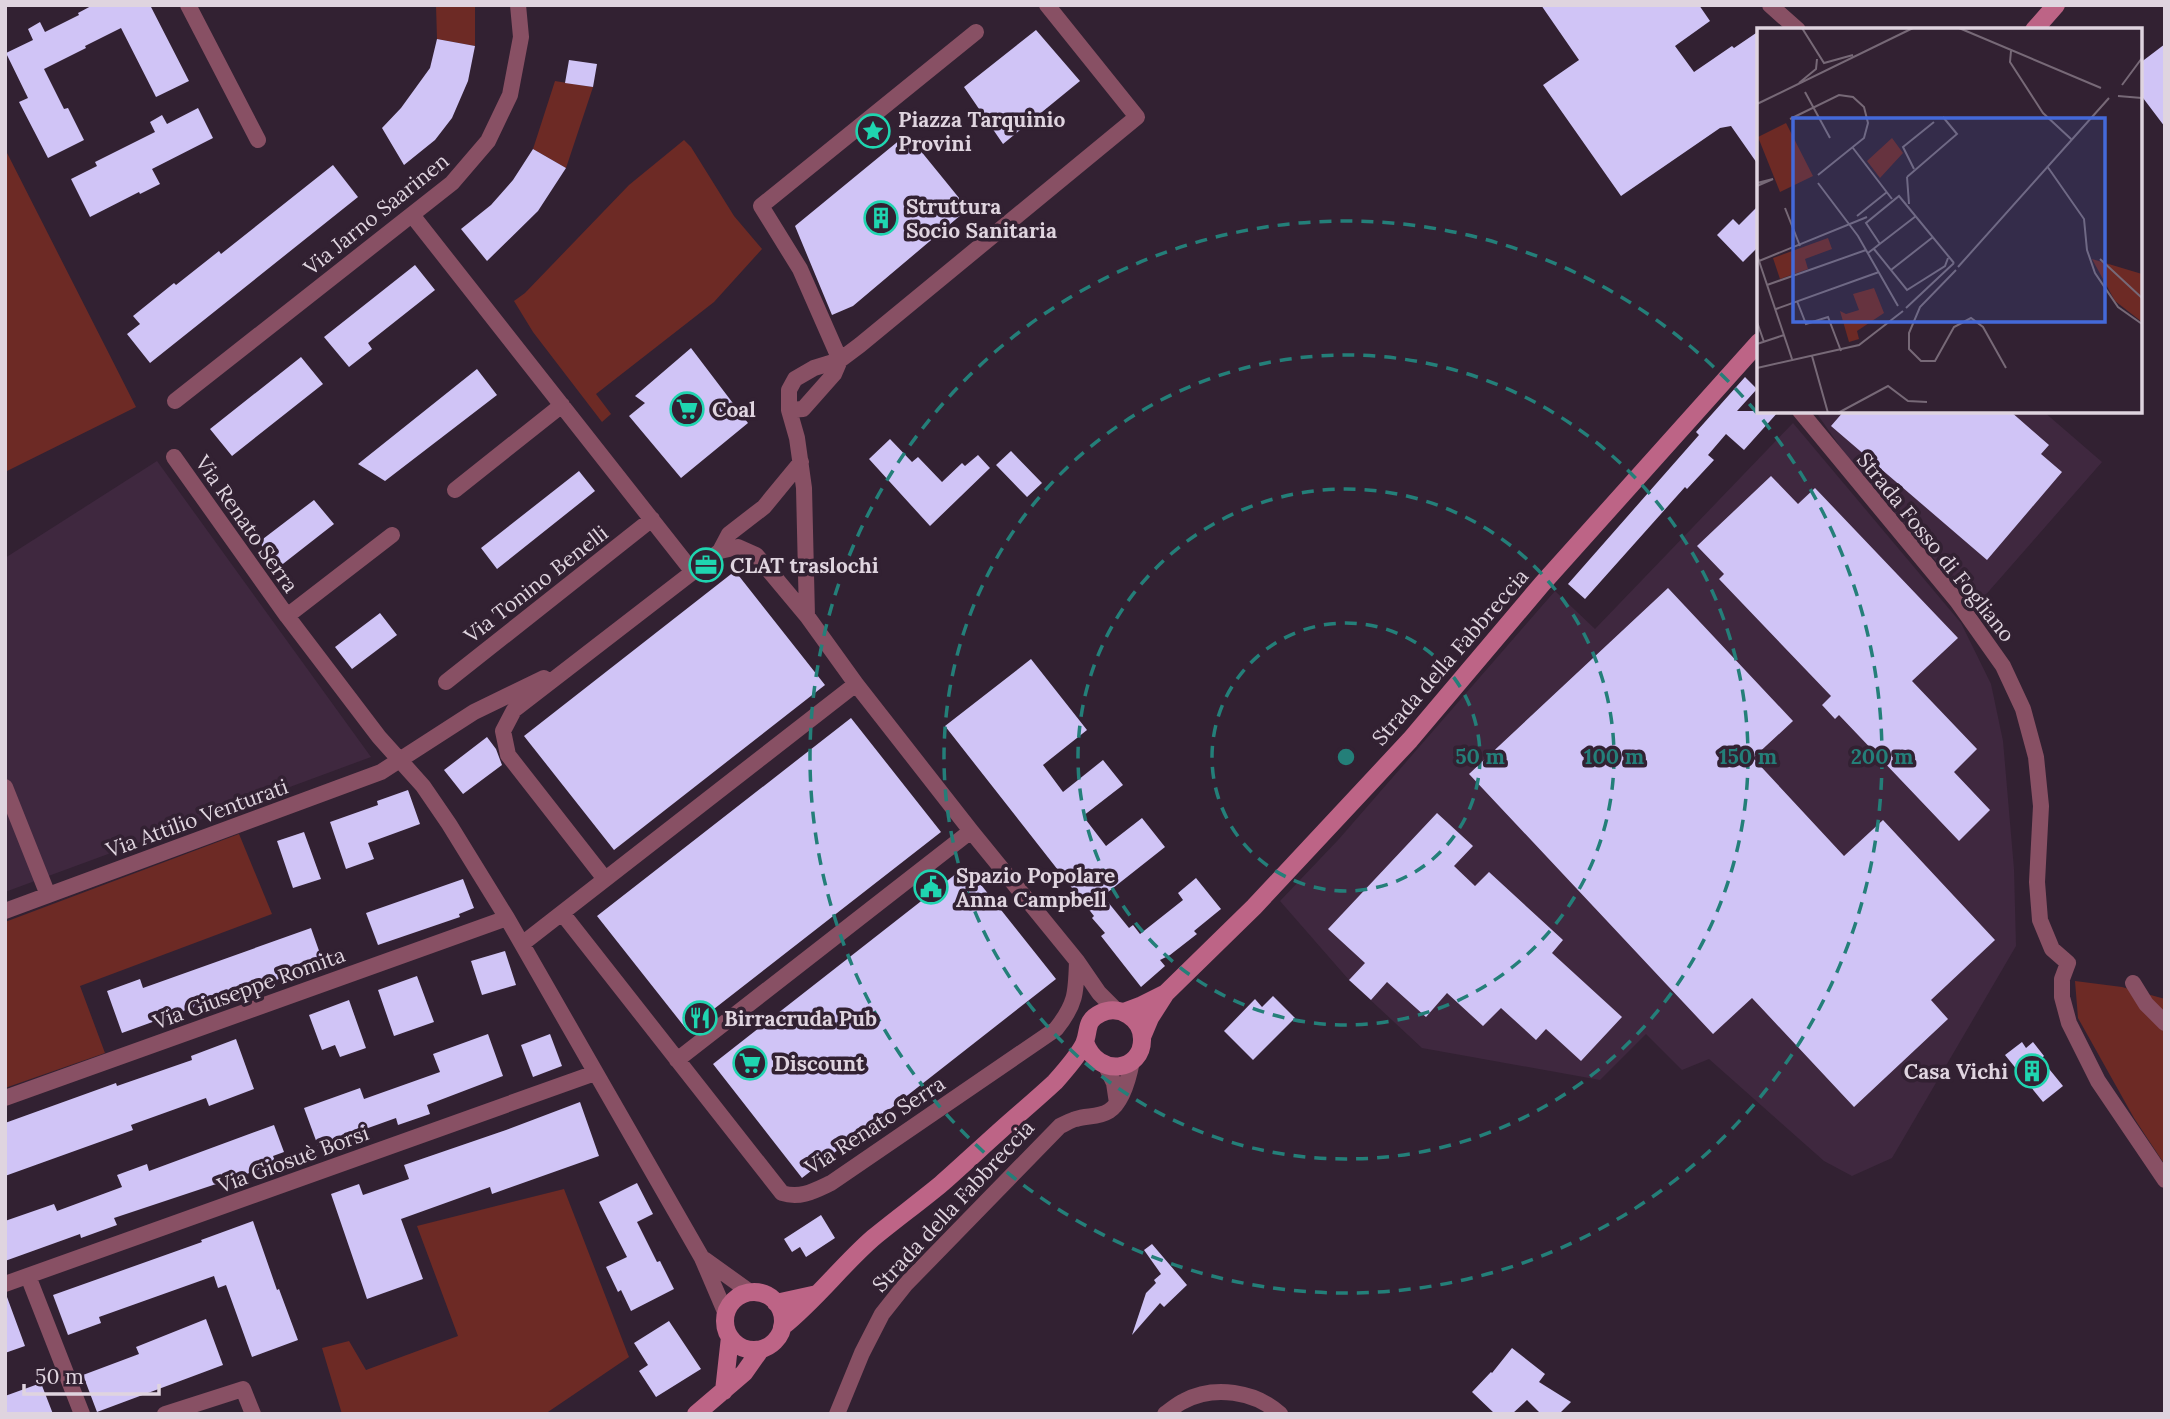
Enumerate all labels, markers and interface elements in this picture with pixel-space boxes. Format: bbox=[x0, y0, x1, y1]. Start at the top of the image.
inset map bbox=[1757, 28, 2142, 413]
place label: Piazza Tarquinio Provini bbox=[898, 106, 1065, 157]
place icon: Piazza Tarquinio Provini bbox=[854, 112, 892, 150]
street label: Via Jarno Saarinen bbox=[297, 147, 454, 281]
place label: Struttura Socio Sanitaria bbox=[906, 193, 1057, 244]
building icon: Struttura Socio Sanitaria bbox=[862, 199, 900, 237]
supermarket icon: Coal bbox=[668, 390, 706, 428]
place label: Coal bbox=[712, 396, 756, 423]
street label: Strada Fosso di Fogliano bbox=[1851, 447, 2021, 647]
street label: Via Renato Serra bbox=[189, 449, 304, 598]
street label: Via Tonino Benelli bbox=[458, 519, 614, 649]
office icon: CLAT traslochi bbox=[687, 546, 725, 584]
place label: CLAT traslochi bbox=[730, 552, 879, 579]
street label: Strada della Fabbreccia bbox=[1366, 563, 1534, 751]
text: 50 m bbox=[1455, 743, 1505, 770]
text: 100 m bbox=[1584, 743, 1644, 770]
text: 150 m bbox=[1719, 743, 1777, 770]
text: 200 m bbox=[1851, 743, 1913, 770]
centre of rings bbox=[1334, 745, 1358, 769]
street label: Via Attilio Venturati bbox=[101, 773, 292, 864]
place label: Spazio Popolare Anna Campbell bbox=[956, 862, 1115, 913]
public building icon: Spazio Popolare Anna Campbell bbox=[912, 868, 950, 906]
street label: Via Giuseppe Romita bbox=[148, 941, 349, 1036]
restaurant icon: Birracruda Pub bbox=[681, 999, 719, 1037]
place label: Birracruda Pub bbox=[724, 1005, 877, 1032]
supermarket icon: Discount bbox=[731, 1044, 769, 1082]
place label: Discount bbox=[774, 1050, 865, 1077]
building icon: Casa Vichi bbox=[2013, 1052, 2051, 1090]
place label: Casa Vichi bbox=[1904, 1058, 2008, 1085]
street label: Via Renato Serra bbox=[799, 1070, 950, 1181]
street label: Strada della Fabbreccia bbox=[866, 1114, 1040, 1298]
street label: Via Giosuè Borsi bbox=[213, 1119, 372, 1199]
scale bar bbox=[24, 1352, 159, 1396]
text: 50 m bbox=[35, 1363, 84, 1390]

